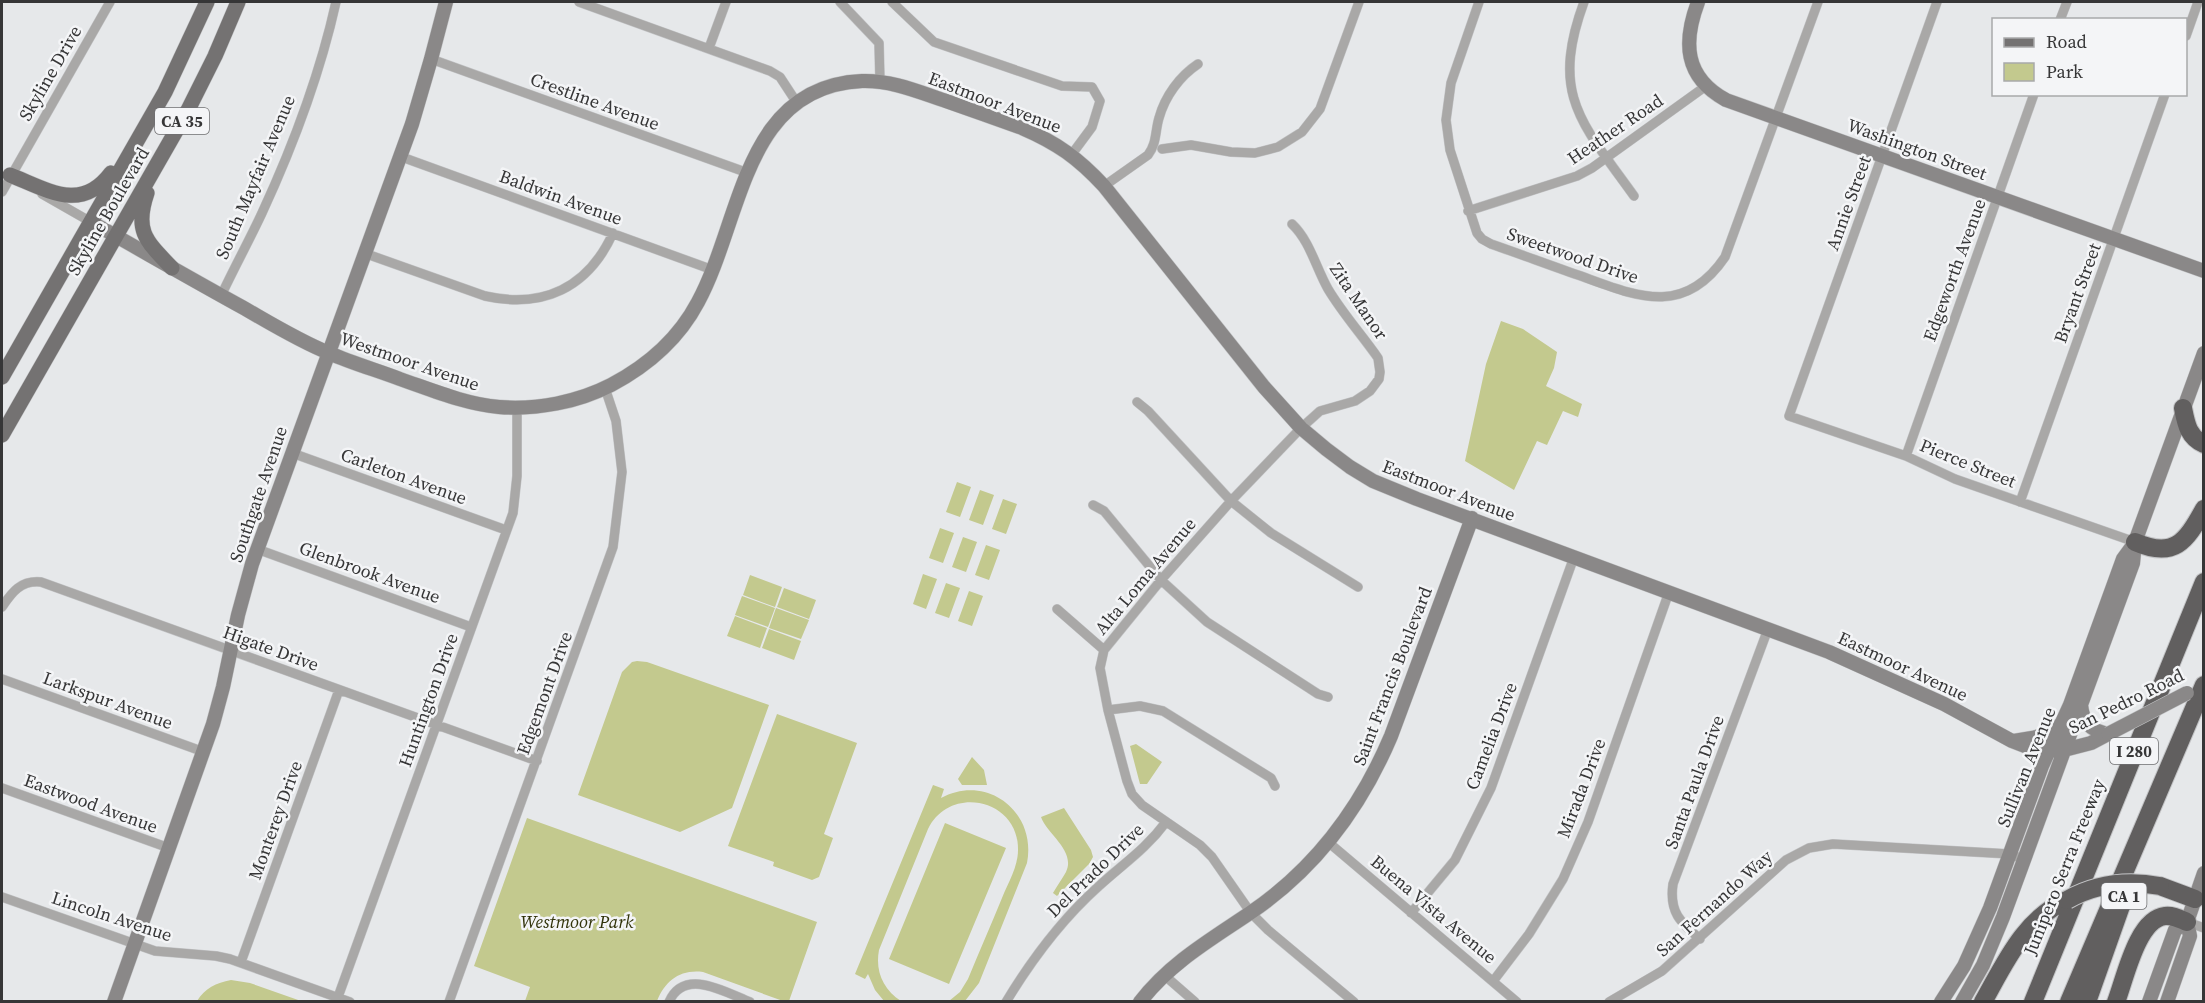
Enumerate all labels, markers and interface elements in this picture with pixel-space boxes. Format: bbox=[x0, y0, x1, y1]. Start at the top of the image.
legend bbox=[1992, 18, 2187, 96]
street label: Skyline Drive bbox=[13, 21, 87, 125]
text: Road bbox=[2046, 29, 2087, 54]
text: Park bbox=[2046, 59, 2083, 84]
street label: Eastmoor Avenue bbox=[925, 65, 1065, 139]
street label: Crestline Avenue bbox=[527, 66, 663, 136]
street label: Heather Road bbox=[1562, 88, 1668, 170]
street label: South Mayfair Avenue bbox=[209, 91, 301, 263]
road number: CA 35 bbox=[155, 108, 209, 134]
street label: Washington Street bbox=[1844, 112, 1990, 186]
street label: Skyline Boulevard bbox=[61, 142, 155, 280]
street label: Annie Street bbox=[1819, 152, 1877, 254]
street label: Baldwin Avenue bbox=[496, 163, 626, 231]
street label: Edgeworth Avenue bbox=[1917, 195, 1991, 345]
street label: Sweetwood Drive bbox=[1504, 221, 1642, 289]
street label: Bryant Street bbox=[2047, 239, 2107, 346]
street label: Zita Manor bbox=[1324, 258, 1394, 345]
street label: Westmoor Avenue bbox=[337, 325, 483, 397]
street label: Southgate Avenue bbox=[223, 423, 293, 565]
street label: Pierce Street bbox=[1916, 432, 2020, 494]
street label: Carleton Avenue bbox=[338, 442, 470, 510]
street label: Eastmoor Avenue bbox=[1379, 453, 1519, 527]
street label: Alta Loma Avenue bbox=[1089, 512, 1201, 640]
street label: Glenbrook Avenue bbox=[296, 535, 444, 609]
street label: Saint Francis Boulevard bbox=[1346, 583, 1438, 769]
street label: Higate Drive bbox=[220, 619, 322, 677]
street label: Eastmoor Avenue bbox=[1834, 625, 1972, 707]
street label: Edgemont Drive bbox=[510, 628, 578, 758]
street label: Huntington Drive bbox=[392, 630, 464, 770]
street label: San Pedro Road bbox=[2064, 662, 2188, 740]
street label: Larkspur Avenue bbox=[40, 665, 176, 735]
street label: Camelia Drive bbox=[1459, 679, 1523, 793]
street label: Sullivan Avenue bbox=[1991, 703, 2061, 831]
street label: Santa Paula Drive bbox=[1658, 712, 1730, 852]
street label: Mirada Drive bbox=[1551, 735, 1611, 841]
road number: I 280 bbox=[2110, 738, 2158, 764]
street label: Monterey Drive bbox=[242, 757, 308, 883]
street label: Eastwood Avenue bbox=[21, 767, 161, 839]
street label: Junipero Serra Freeway bbox=[2017, 774, 2111, 960]
street label: Del Prado Drive bbox=[1041, 817, 1149, 923]
street label: San Fernando Way bbox=[1650, 843, 1778, 962]
street label: Buena Vista Avenue bbox=[1366, 849, 1502, 969]
road number: CA 1 bbox=[2102, 883, 2146, 909]
street label: Lincoln Avenue bbox=[49, 885, 175, 947]
park label: Westmoor Park bbox=[520, 909, 634, 934]

